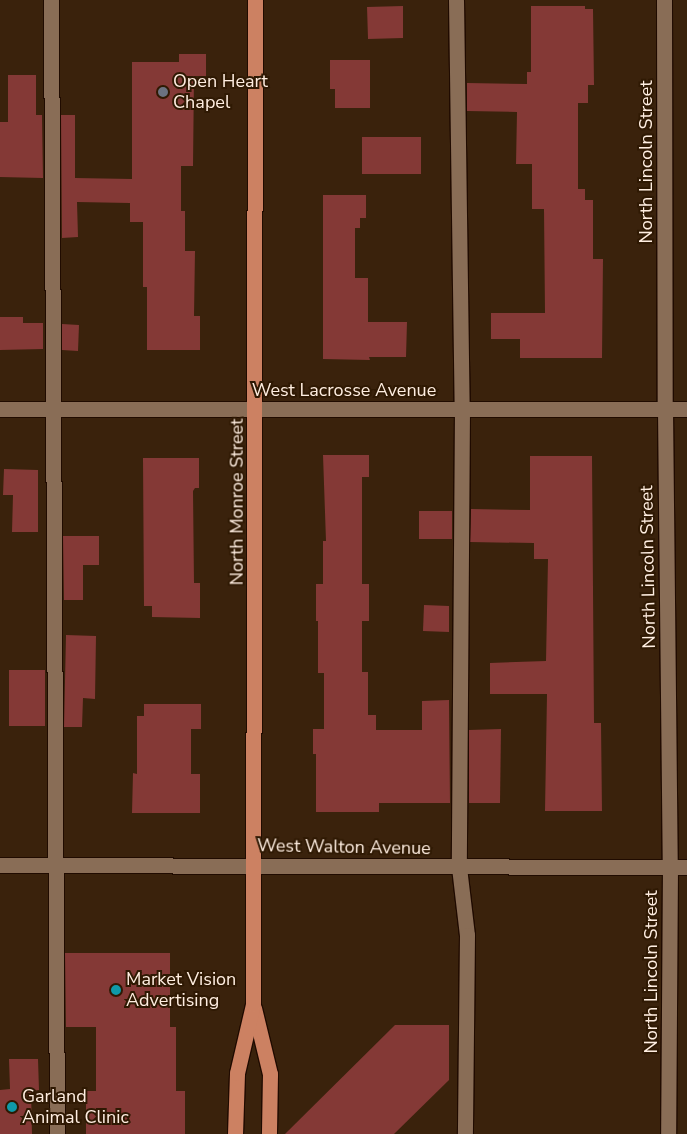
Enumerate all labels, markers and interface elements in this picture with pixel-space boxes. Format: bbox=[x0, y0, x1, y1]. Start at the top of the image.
place label: Open Heart Chapel bbox=[173, 71, 268, 114]
street label: North Lincoln Street bbox=[635, 80, 657, 244]
marker: Open Heart Chapel bbox=[157, 86, 169, 98]
street label: West Lacrosse Avenue bbox=[252, 379, 436, 401]
street label: North Monroe Street bbox=[226, 419, 248, 585]
street label: North Lincoln Street bbox=[636, 485, 660, 649]
street label: West Walton Avenue bbox=[257, 835, 431, 859]
street label: North Lincoln Street bbox=[640, 890, 662, 1054]
place label: Market Vision Advertising bbox=[126, 969, 236, 1012]
marker: Market Vision Advertising bbox=[110, 984, 122, 996]
place label: Garland Animal Clinic bbox=[22, 1086, 129, 1128]
marker: Garland Animal Clinic bbox=[6, 1101, 18, 1113]

